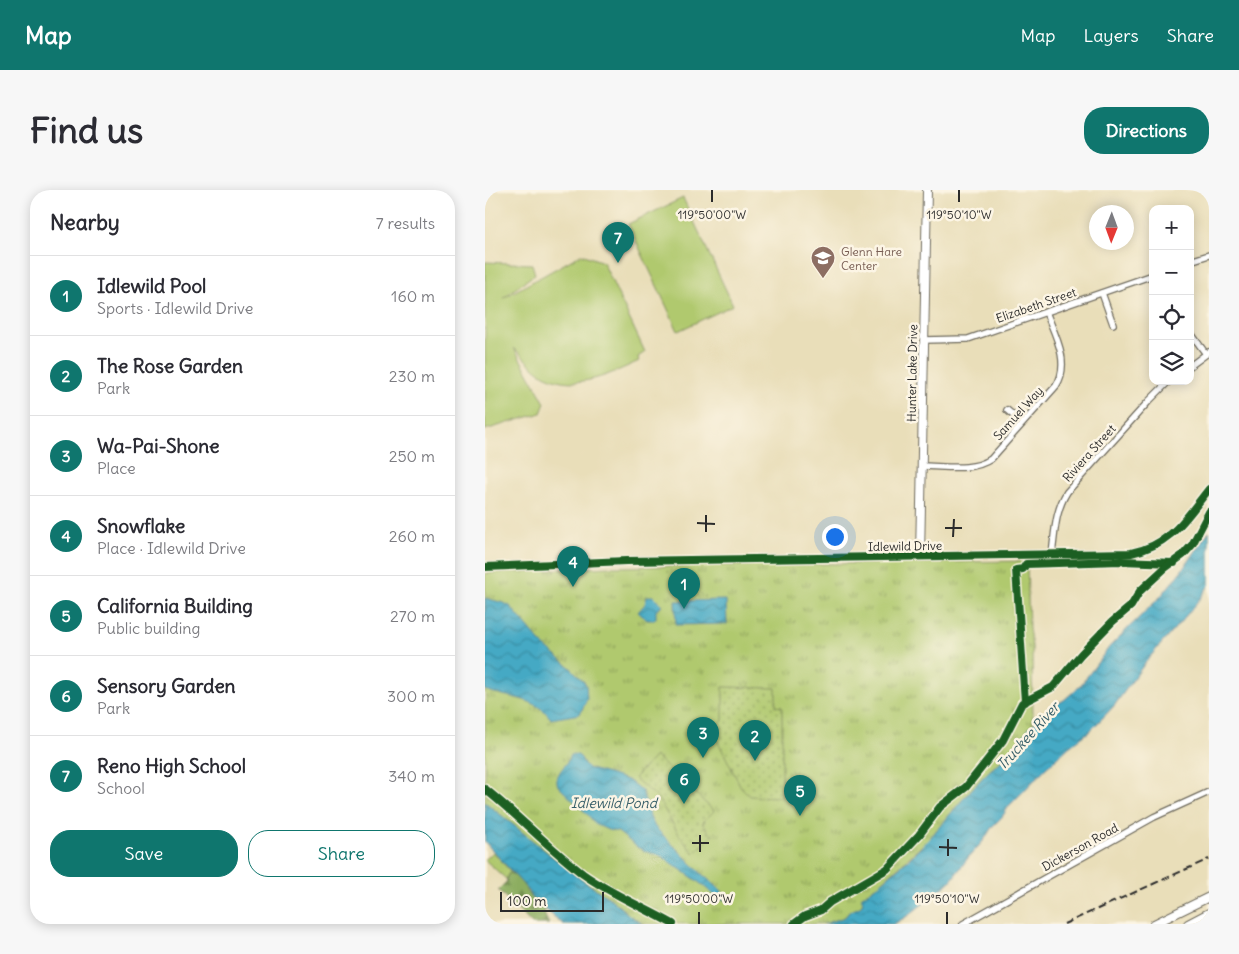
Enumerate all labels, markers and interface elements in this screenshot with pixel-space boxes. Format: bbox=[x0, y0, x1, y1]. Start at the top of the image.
text: Map bbox=[25, 20, 72, 50]
text: Map bbox=[1020, 24, 1055, 47]
text: Layers bbox=[1083, 24, 1139, 47]
text: Share bbox=[1167, 24, 1214, 47]
button: Directions bbox=[1084, 107, 1209, 154]
text: Find us bbox=[30, 108, 143, 152]
north arrow bbox=[1089, 205, 1134, 250]
map controls bbox=[1149, 205, 1194, 385]
button: + bbox=[1149, 205, 1194, 250]
text: 119°50'00"W bbox=[678, 207, 746, 222]
text: 119°50'10"W bbox=[926, 207, 992, 222]
text: Nearby bbox=[50, 209, 120, 236]
text: 7 results bbox=[376, 213, 435, 233]
pin: 7 bbox=[602, 222, 634, 263]
place label: Glenn Hare Center bbox=[841, 244, 902, 273]
school or university icon: Glenn Hare Center bbox=[810, 245, 836, 279]
button: − bbox=[1149, 250, 1194, 295]
text: Idlewild Pool bbox=[97, 274, 206, 298]
street label: Elizabeth Street bbox=[994, 284, 1078, 326]
text: 1 bbox=[63, 286, 69, 306]
text: 160 m bbox=[391, 286, 435, 306]
button: locate bbox=[1149, 295, 1194, 340]
text: Sports · Idlewild Drive bbox=[97, 298, 253, 318]
street label: Hunter Lake Drive bbox=[904, 324, 920, 422]
button: layers bbox=[1149, 340, 1194, 385]
text: The Rose Garden bbox=[97, 354, 243, 378]
text: 2 bbox=[62, 366, 70, 386]
text: 230 m bbox=[389, 366, 435, 386]
text: Park bbox=[97, 378, 130, 398]
street label: Samuel Way bbox=[990, 383, 1046, 443]
street label: Riviera Street bbox=[1059, 421, 1119, 485]
text: Wa-Pai-Shone bbox=[97, 434, 219, 458]
text: 3 bbox=[61, 446, 71, 466]
text: 250 m bbox=[389, 446, 435, 466]
text: Place bbox=[97, 458, 136, 478]
text: Snowflake bbox=[97, 514, 185, 538]
your location bbox=[822, 524, 848, 550]
text: 4 bbox=[61, 526, 71, 546]
text: 260 m bbox=[389, 526, 435, 546]
text: Place · Idlewild Drive bbox=[97, 538, 246, 558]
street label: Idlewild Drive bbox=[868, 538, 942, 554]
pin: 4 bbox=[557, 546, 589, 587]
pin: 1 bbox=[668, 568, 700, 609]
text: California Building bbox=[97, 594, 253, 618]
text: 5 bbox=[61, 606, 71, 626]
text: 270 m bbox=[390, 606, 435, 626]
text: Public building bbox=[97, 618, 200, 638]
text: Sensory Garden bbox=[97, 674, 236, 698]
text: 6 bbox=[61, 686, 71, 706]
text: 300 m bbox=[387, 686, 435, 706]
water label: Truckee River bbox=[993, 697, 1065, 774]
text: Park bbox=[97, 698, 130, 718]
pin: 3 bbox=[687, 717, 719, 758]
pin: 2 bbox=[739, 720, 771, 761]
text: Reno High School bbox=[97, 754, 246, 778]
pin: 6 bbox=[668, 763, 700, 804]
text: 7 bbox=[62, 766, 70, 786]
text: 340 m bbox=[388, 766, 435, 786]
pin: 5 bbox=[784, 775, 816, 816]
text: School bbox=[97, 778, 145, 798]
water label: Idlewild Pond bbox=[571, 794, 659, 812]
street label: Dickerson Road bbox=[1039, 820, 1121, 874]
button: Save bbox=[50, 830, 238, 877]
button: Share bbox=[248, 830, 435, 877]
scale bar bbox=[500, 889, 604, 912]
text: 119°50'00"W bbox=[665, 891, 733, 906]
text: 119°50'10"W bbox=[914, 891, 980, 906]
text: 100 m bbox=[507, 892, 547, 910]

